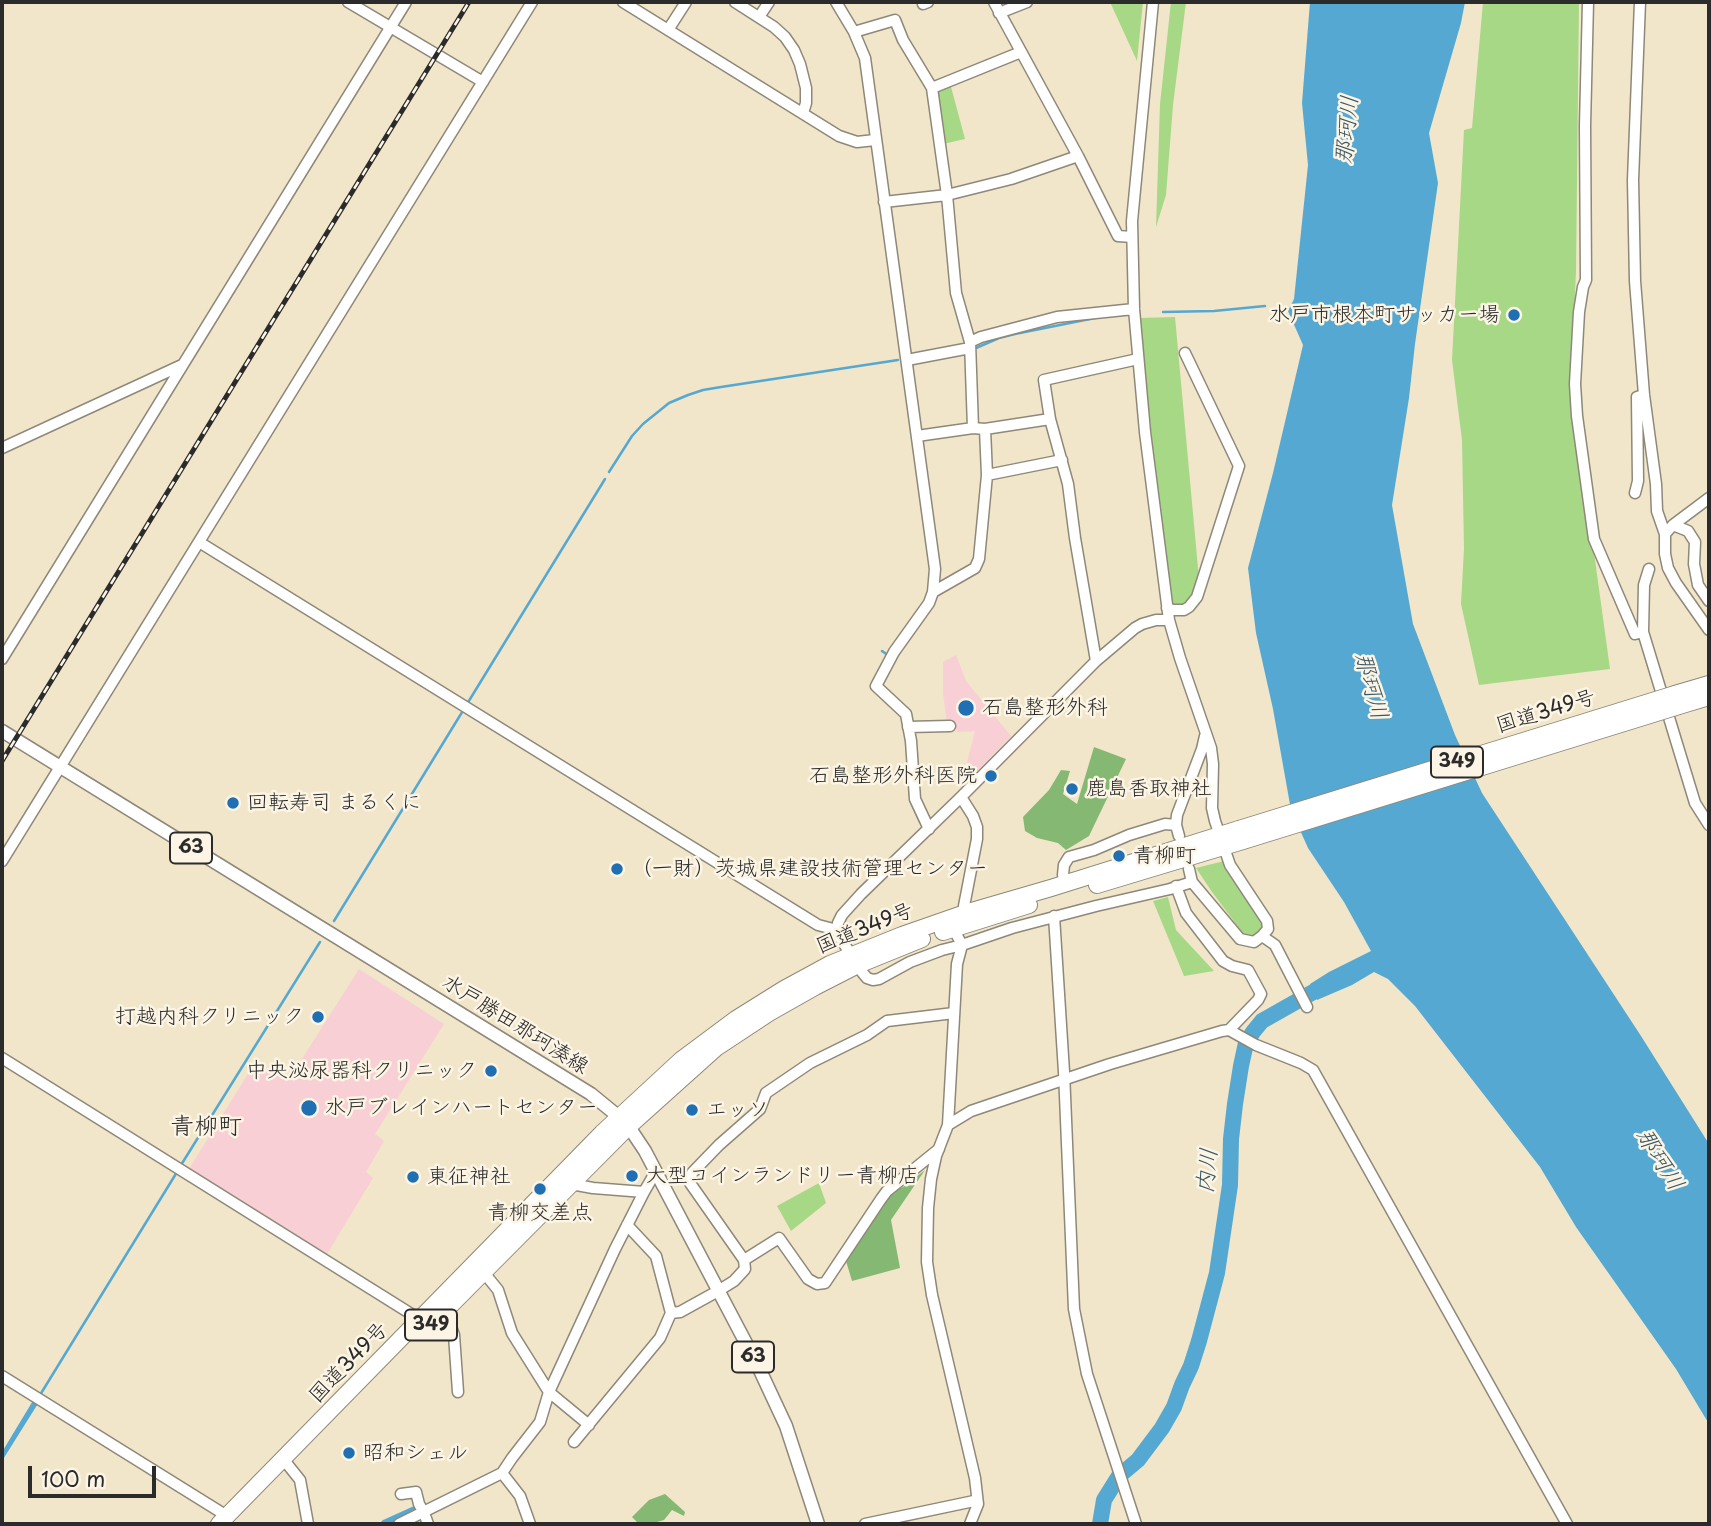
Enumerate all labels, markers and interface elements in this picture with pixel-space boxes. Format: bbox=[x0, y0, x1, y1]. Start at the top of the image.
water label: 那珂川 bbox=[1331, 94, 1365, 166]
place label: 水戸市根本町サッカー場 bbox=[1269, 302, 1500, 328]
marker: 水戸市根本町サッカー場 bbox=[1506, 307, 1522, 323]
water label: 那珂川 bbox=[1347, 649, 1393, 723]
street label: 国道349号 bbox=[1493, 685, 1599, 739]
place label: 石島整形外科 bbox=[982, 695, 1108, 721]
marker: 石島整形外科 bbox=[956, 698, 976, 718]
road number: 349 bbox=[1431, 747, 1483, 778]
place label: 石島整形外科医院 bbox=[809, 763, 977, 789]
marker: 石島整形外科医院 bbox=[983, 768, 999, 784]
place label: 鹿島香取神社 bbox=[1086, 776, 1212, 802]
marker: 鹿島香取神社 bbox=[1064, 781, 1080, 797]
place label: 回転寿司 まるくに bbox=[247, 790, 422, 816]
marker: 回転寿司 まるくに bbox=[225, 795, 241, 811]
road number: 63 bbox=[170, 832, 212, 863]
place label: 青柳町 bbox=[1133, 843, 1196, 869]
marker: 青柳町 bbox=[1111, 848, 1127, 864]
place label: （一財）茨城県建設技術管理センター bbox=[631, 856, 988, 882]
marker: （一財）茨城県建設技術管理センター bbox=[609, 861, 625, 877]
street label: 国道349号 bbox=[813, 898, 917, 960]
street label: 水戸勝田那珂湊線 bbox=[437, 970, 593, 1080]
place label: 打越内科クリニック bbox=[115, 1004, 304, 1030]
marker: 打越内科クリニック bbox=[310, 1009, 326, 1025]
place label: 中央泌尿器科クリニック bbox=[246, 1058, 477, 1084]
marker: 中央泌尿器科クリニック bbox=[483, 1063, 499, 1079]
place label: 水戸ブレインハートセンター bbox=[325, 1095, 598, 1121]
place label: エッソ bbox=[706, 1097, 769, 1123]
marker: 水戸ブレインハートセンター bbox=[299, 1098, 319, 1118]
marker: エッソ bbox=[684, 1102, 700, 1118]
district label: 青柳町 bbox=[170, 1113, 242, 1141]
water label: 那珂川 bbox=[1629, 1123, 1689, 1197]
water label: 内川 bbox=[1192, 1147, 1224, 1195]
place label: 大型コインランドリー青柳店 bbox=[646, 1163, 919, 1189]
place label: 東征神社 bbox=[427, 1164, 511, 1190]
marker: 大型コインランドリー青柳店 bbox=[624, 1168, 640, 1184]
marker: 東征神社 bbox=[405, 1169, 421, 1185]
marker: 青柳交差点 bbox=[532, 1181, 548, 1197]
place label: 青柳交差点 bbox=[488, 1200, 592, 1226]
road number: 349 bbox=[405, 1310, 457, 1340]
street label: 国道349号 bbox=[304, 1317, 394, 1409]
road number: 63 bbox=[732, 1342, 774, 1372]
place label: 昭和シェル bbox=[363, 1440, 468, 1466]
marker: 昭和シェル bbox=[341, 1445, 357, 1461]
scale bar bbox=[32, 1452, 159, 1496]
text: 100 m bbox=[41, 1462, 105, 1494]

